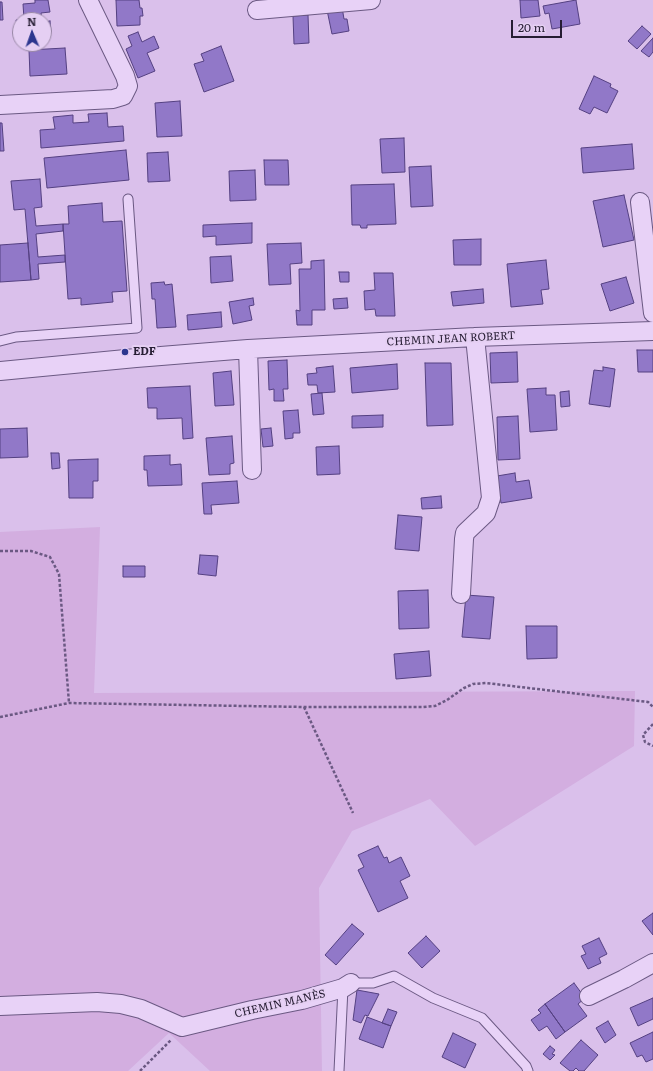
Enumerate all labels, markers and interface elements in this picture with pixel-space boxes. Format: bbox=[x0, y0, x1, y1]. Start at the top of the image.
north arrow bbox=[12, 12, 52, 52]
scale bar bbox=[513, 12, 564, 38]
text: N bbox=[27, 13, 37, 29]
text: 20 m bbox=[518, 18, 545, 36]
street label: CHEMIN JEAN ROBERT bbox=[386, 329, 516, 349]
place label: EDF bbox=[133, 345, 156, 359]
marker: EDF bbox=[120, 347, 130, 357]
street label: CHEMIN MANÈS bbox=[233, 987, 327, 1021]

